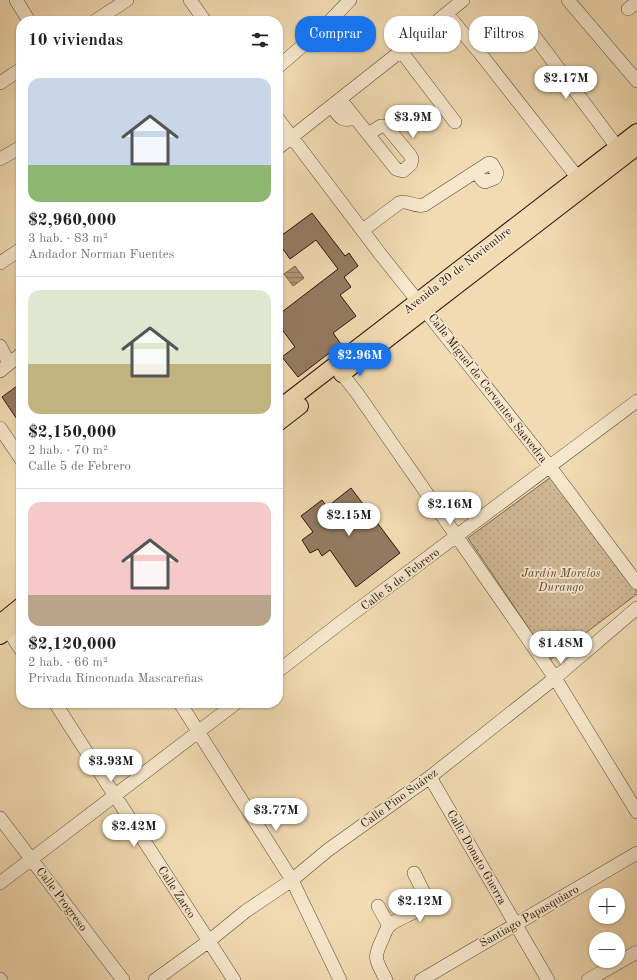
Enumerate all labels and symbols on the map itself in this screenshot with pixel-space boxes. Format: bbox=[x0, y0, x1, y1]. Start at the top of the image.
pin: $2.17M bbox=[533, 66, 599, 100]
pin: $3.9M bbox=[385, 105, 441, 139]
street label: Avenida 20 de Noviembre bbox=[401, 225, 514, 317]
street label: Calle Miguel de Cervantes Saavedra bbox=[425, 312, 549, 465]
pin: $2.96M bbox=[327, 343, 393, 377]
pin: $2.16M bbox=[417, 492, 483, 526]
pin: $2.15M bbox=[316, 503, 382, 537]
street label: Calle 5 de Febrero bbox=[358, 546, 442, 613]
park label: Jardín Morelos Durango bbox=[521, 568, 601, 594]
pin: $1.48M bbox=[528, 631, 594, 665]
pin: $3.93M bbox=[78, 749, 144, 783]
street label: Calle Pino Suárez bbox=[359, 767, 440, 831]
pin: $3.77M bbox=[243, 798, 309, 832]
street label: Calle Donato Guerra bbox=[444, 808, 508, 907]
pin: $2.42M bbox=[101, 814, 167, 848]
street label: Calle Zarco bbox=[155, 864, 197, 921]
street label: Calle Progreso bbox=[33, 865, 89, 934]
street label: Santiago Papasquiaro bbox=[478, 884, 581, 950]
pin: $2.12M bbox=[387, 889, 453, 923]

